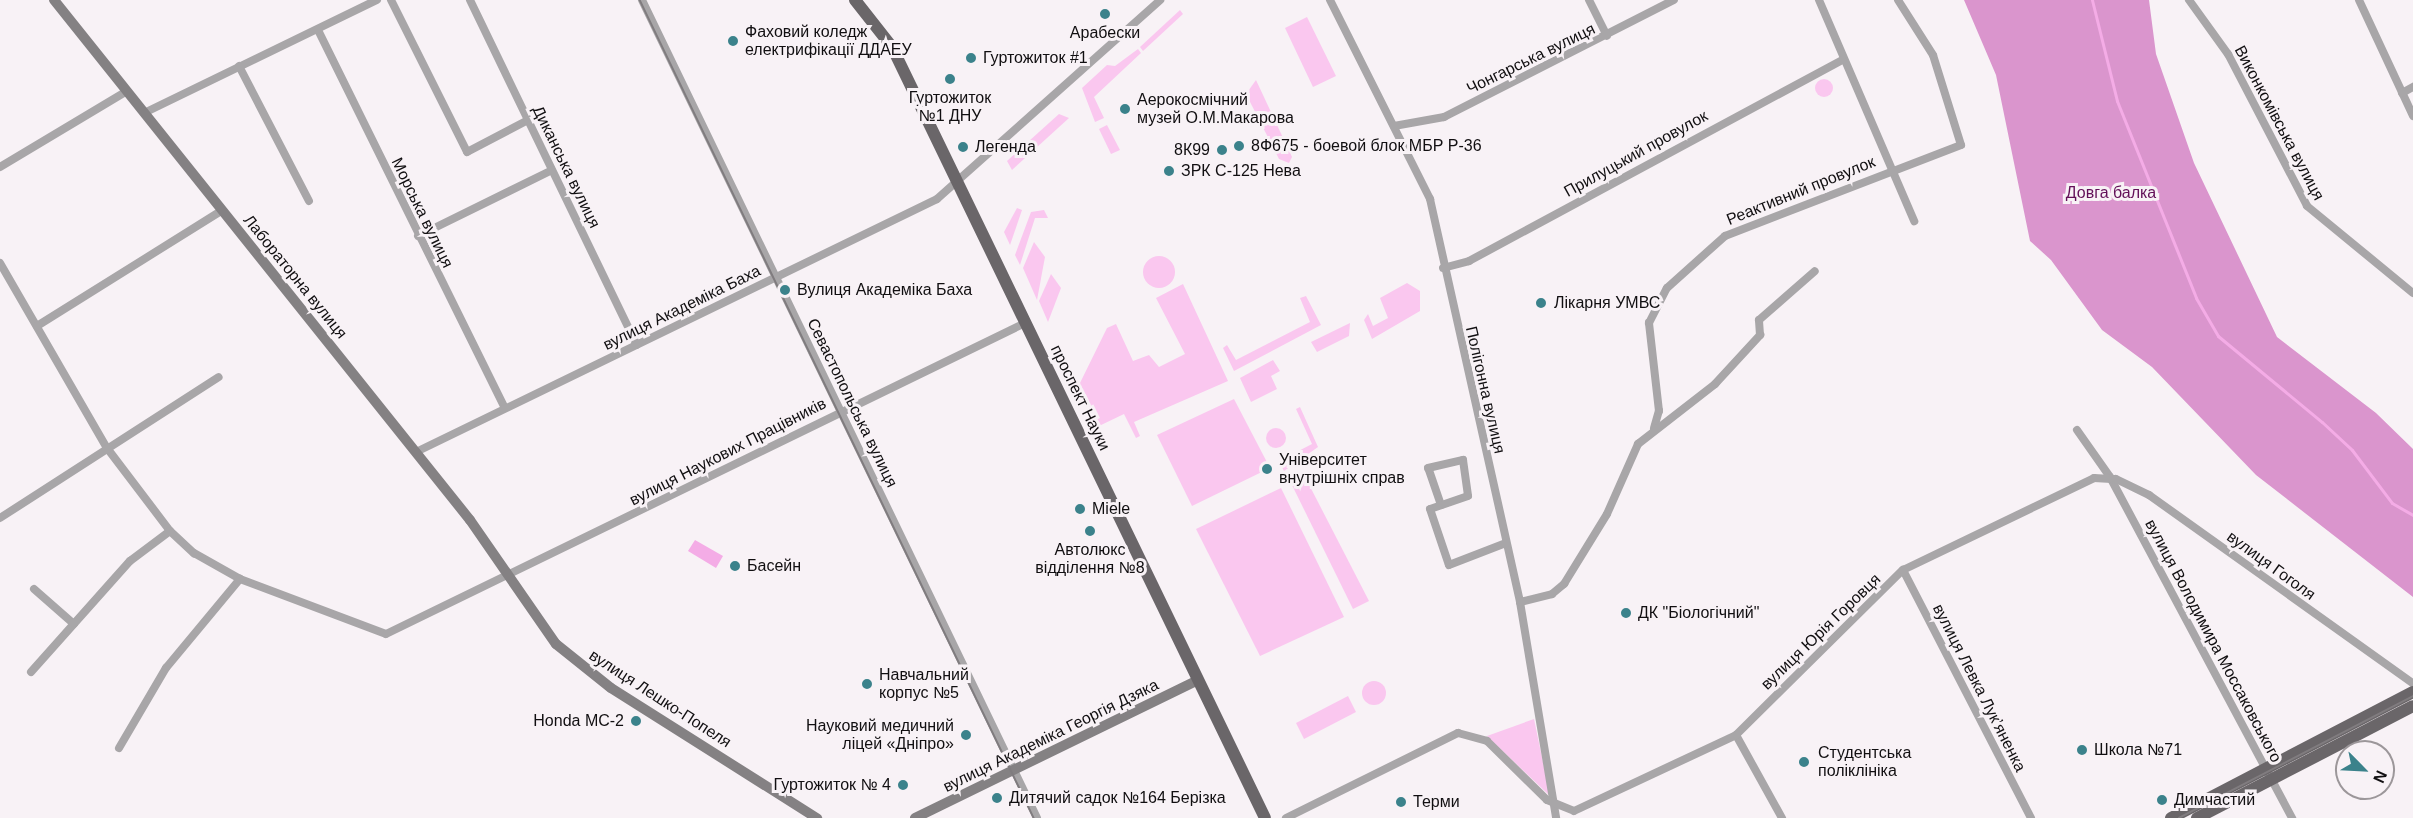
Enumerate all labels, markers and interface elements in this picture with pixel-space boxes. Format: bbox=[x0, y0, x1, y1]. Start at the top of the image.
marker: Арабески bbox=[1098, 7, 1112, 21]
street label: Чонгарська вулиця bbox=[1464, 20, 1598, 98]
place label: Фаховий коледж електрифікації ДДАЕУ bbox=[745, 22, 912, 60]
place label: Арабески bbox=[1070, 23, 1140, 43]
marker: Фаховий коледж електрифікації ДДАЕУ bbox=[726, 34, 740, 48]
street label: Виконкомівська вулиця bbox=[2230, 42, 2328, 204]
place label: Гуртожиток #1 bbox=[983, 48, 1088, 68]
marker: Гуртожиток #1 bbox=[964, 51, 978, 65]
marker: Гуртожиток №1 ДНУ bbox=[943, 72, 957, 86]
place label: Гуртожиток №1 ДНУ bbox=[909, 88, 991, 126]
place label: Аерокосмічний музей О.М.Макарова bbox=[1137, 90, 1294, 128]
marker: Аерокосмічний музей О.М.Макарова bbox=[1118, 102, 1132, 116]
street label: Диканська вулиця bbox=[528, 103, 604, 231]
street label: Прилуцький провулок bbox=[1561, 107, 1711, 201]
place label: 8Ф675 - боевой блок МБР Р-36 bbox=[1251, 136, 1482, 156]
place label: Легенда bbox=[975, 137, 1036, 157]
marker: 8Ф675 - боевой блок МБР Р-36 bbox=[1232, 139, 1246, 153]
marker: Легенда bbox=[956, 140, 970, 154]
place label: 8К99 bbox=[1174, 140, 1210, 160]
marker: 8К99 bbox=[1215, 143, 1229, 157]
street label: Реактивний провулок bbox=[1724, 152, 1878, 230]
street label: Морська вулиця bbox=[387, 155, 457, 271]
place label: ЗРК С-125 Нева bbox=[1181, 161, 1301, 181]
marker: ЗРК С-125 Нева bbox=[1162, 164, 1176, 178]
park label: Довга балка bbox=[2066, 183, 2156, 203]
street label: Лабораторна вулиця bbox=[239, 211, 351, 343]
street label: вулиця Академіка Баха bbox=[600, 261, 764, 355]
place label: Вулиця Академіка Баха bbox=[797, 280, 972, 300]
marker: Вулиця Академіка Баха bbox=[778, 283, 792, 297]
place label: Лікарня УМВС bbox=[1554, 293, 1660, 313]
marker: Лікарня УМВС bbox=[1532, 294, 1550, 312]
street label: Севастопольська вулиця bbox=[803, 315, 901, 491]
street label: Полігонна вулиця bbox=[1461, 324, 1509, 456]
street label: проспект Науки bbox=[1046, 342, 1114, 454]
street label: вулиця Наукових Працівників bbox=[627, 394, 829, 510]
place label: Університет внутрішніх справ bbox=[1279, 450, 1405, 488]
marker: Університет внутрішніх справ bbox=[1260, 462, 1274, 476]
place label: Miele bbox=[1092, 499, 1130, 519]
marker: Miele bbox=[1073, 502, 1087, 516]
street label: вулиця Володимира Моссаковського bbox=[2141, 516, 2285, 766]
marker: Автолюкс відділення №8 bbox=[1083, 524, 1097, 538]
street label: вулиця Гоголя bbox=[2223, 527, 2319, 605]
place label: Автолюкс відділення №8 bbox=[1035, 540, 1145, 578]
place label: Басейн bbox=[747, 556, 801, 576]
marker: Басейн bbox=[728, 559, 742, 573]
street label: вулиця Юрія Горовця bbox=[1757, 570, 1885, 694]
street label: вулиця Левка Лукʼяненка bbox=[1928, 601, 2030, 775]
place label: ДК "Біологічний" bbox=[1638, 603, 1759, 623]
marker: ДК "Біологічний" bbox=[1619, 606, 1633, 620]
street label: вулиця Лешко-Попеля bbox=[585, 646, 735, 752]
place label: Навчальний корпус №5 bbox=[879, 665, 969, 703]
street label: вулиця Академіка Георгія Дзяка bbox=[940, 675, 1162, 797]
marker: Навчальний корпус №5 bbox=[860, 677, 874, 691]
place label: Honda МС-2 bbox=[533, 711, 624, 731]
marker: Honda МС-2 bbox=[629, 714, 643, 728]
place label: Науковий медичний ліцей «Дніпро» bbox=[806, 716, 954, 754]
marker: Науковий медичний ліцей «Дніпро» bbox=[959, 728, 973, 742]
place label: Школа №71 bbox=[2094, 740, 2182, 760]
north arrow bbox=[2335, 740, 2395, 800]
place label: Студентська поліклініка bbox=[1818, 743, 1911, 781]
marker: Школа №71 bbox=[2075, 743, 2089, 757]
marker: Студентська поліклініка bbox=[1795, 753, 1813, 771]
text: N bbox=[2370, 768, 2390, 785]
place label: Гуртожиток № 4 bbox=[774, 775, 891, 795]
marker: Гуртожиток № 4 bbox=[896, 778, 910, 792]
place label: Дитячий садок №164 Берізка bbox=[1009, 788, 1226, 808]
place label: Димчастий bbox=[2174, 790, 2255, 810]
marker: Дитячий садок №164 Берізка bbox=[990, 791, 1004, 805]
place label: Терми bbox=[1413, 792, 1460, 812]
marker: Димчастий bbox=[2155, 793, 2169, 807]
marker: Терми bbox=[1394, 795, 1408, 809]

